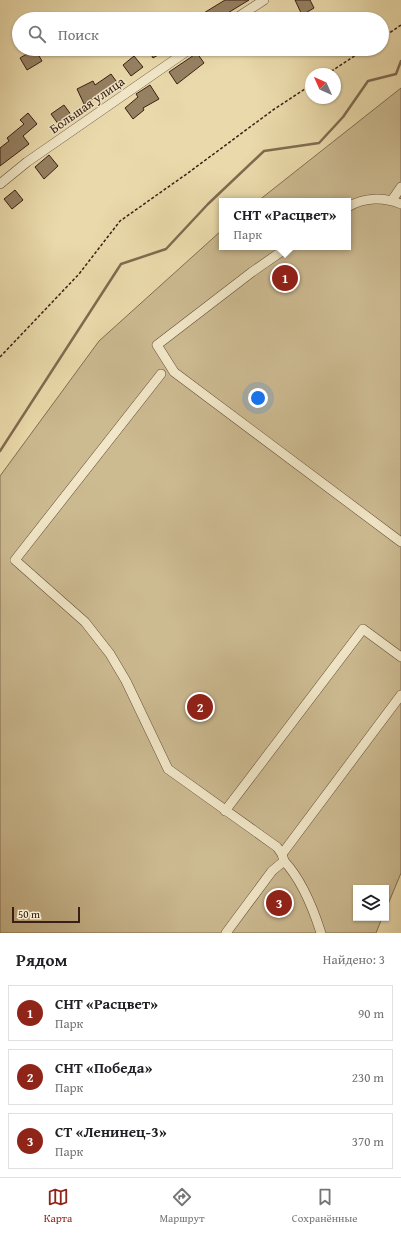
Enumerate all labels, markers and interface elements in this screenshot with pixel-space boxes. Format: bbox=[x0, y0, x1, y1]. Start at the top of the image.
search box bbox=[12, 12, 389, 56]
icon: search bbox=[26, 23, 48, 45]
text: Поиск bbox=[58, 24, 99, 45]
north arrow bbox=[305, 68, 341, 104]
street label: Большая улица bbox=[46, 72, 129, 138]
popup bbox=[219, 198, 351, 250]
text: СНТ «Расцвет» bbox=[234, 204, 336, 225]
text: Парк bbox=[234, 225, 262, 244]
pin: 1 bbox=[272, 263, 298, 293]
your location bbox=[248, 388, 268, 408]
pin: 2 bbox=[187, 692, 213, 722]
map controls bbox=[353, 885, 389, 921]
button: layers bbox=[353, 885, 389, 921]
pin: 3 bbox=[266, 888, 292, 918]
scale bar bbox=[12, 905, 80, 924]
text: 50 m bbox=[18, 906, 40, 922]
text: Рядом bbox=[16, 947, 67, 972]
text: Найдено: 3 bbox=[323, 950, 385, 969]
text: СНТ «Расцвет» bbox=[55, 993, 158, 1014]
text: 1 bbox=[27, 1004, 33, 1023]
text: 90 m bbox=[358, 1004, 384, 1023]
text: Парк bbox=[55, 1014, 83, 1033]
text: СНТ «Победа» bbox=[55, 1057, 152, 1078]
text: 2 bbox=[27, 1068, 33, 1087]
text: 230 m bbox=[352, 1068, 384, 1087]
text: Парк bbox=[55, 1078, 83, 1097]
text: СТ «Ленинец-3» bbox=[55, 1121, 167, 1142]
text: 3 bbox=[27, 1132, 33, 1151]
text: 370 m bbox=[352, 1132, 384, 1151]
text: Парк bbox=[55, 1142, 83, 1161]
tab: Карта bbox=[44, 1186, 72, 1226]
tab: Маршрут bbox=[159, 1186, 204, 1226]
tab: Сохранённые bbox=[292, 1186, 357, 1226]

